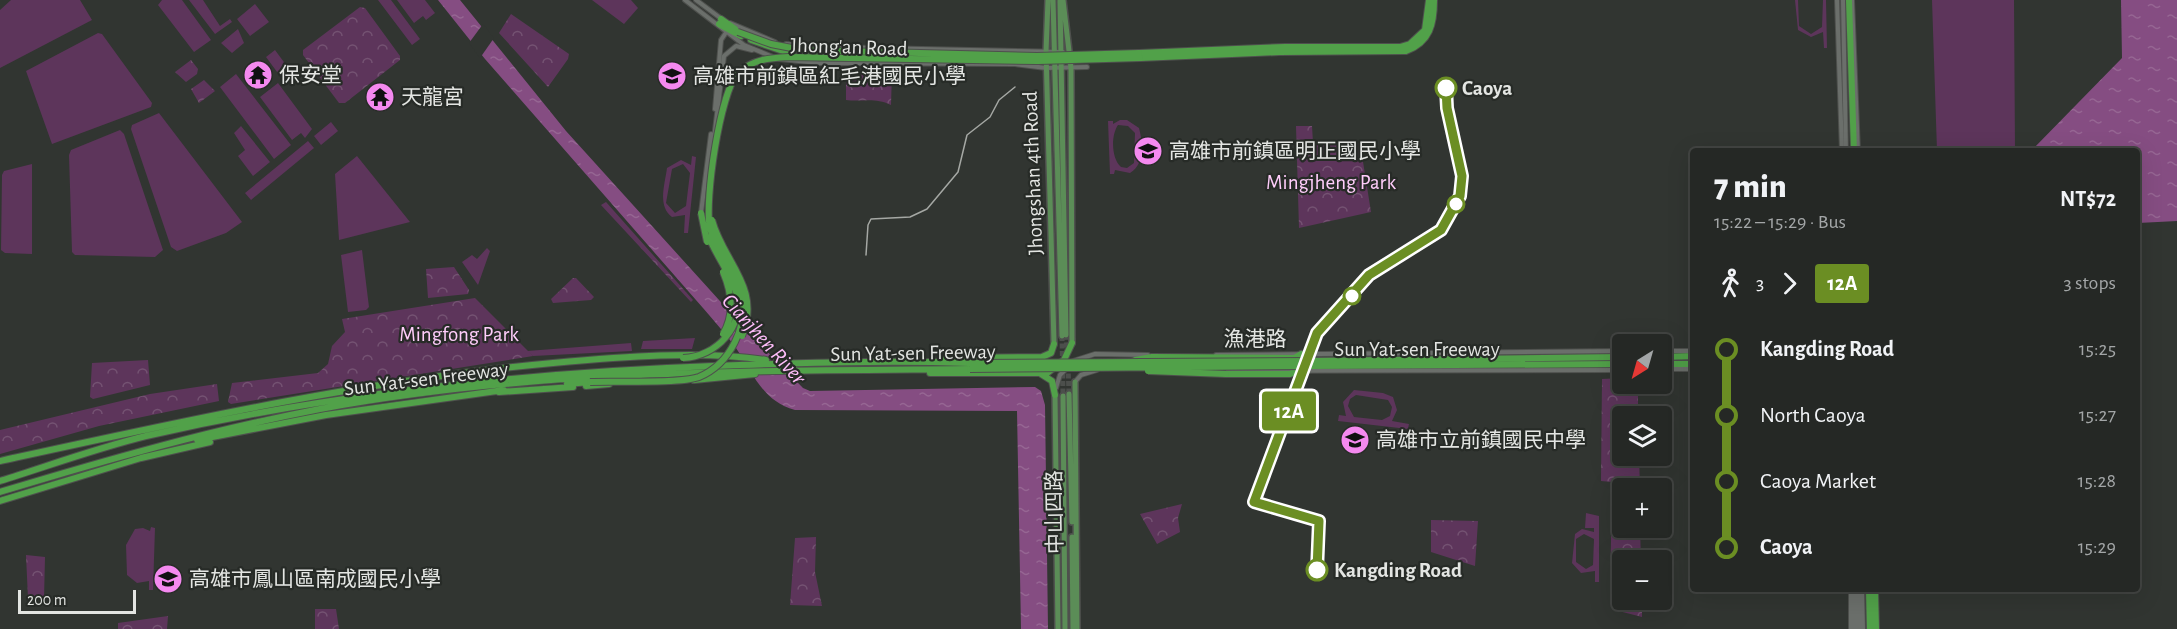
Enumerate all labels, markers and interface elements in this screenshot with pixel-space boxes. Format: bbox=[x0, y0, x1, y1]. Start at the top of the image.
street label: Jhong'an Road bbox=[790, 34, 908, 60]
temple icon: 保安堂 bbox=[242, 59, 274, 91]
school or university icon: 高雄市前鎮區紅毛港國民小學 bbox=[656, 60, 688, 92]
place label: 保安堂 bbox=[279, 64, 342, 86]
place label: 高雄市前鎮區紅毛港國民小學 bbox=[693, 65, 966, 87]
marker: Caoya bbox=[1435, 77, 1457, 99]
place label: Caoya bbox=[1462, 78, 1512, 99]
temple icon: 天龍宮 bbox=[364, 81, 396, 113]
place label: 天龍宮 bbox=[401, 86, 464, 108]
street label: Jhongshan 4th Road bbox=[1020, 91, 1046, 255]
school or university icon: 高雄市前鎮區明正國民小學 bbox=[1132, 135, 1164, 167]
place label: 高雄市前鎮區明正國民小學 bbox=[1169, 140, 1421, 162]
text: 7 min bbox=[1714, 171, 1787, 204]
park label: Mingjheng Park bbox=[1266, 172, 1396, 193]
text: NT$72 bbox=[2060, 188, 2116, 210]
unlabelled marker bbox=[1447, 195, 1465, 213]
text: 15:22 – 15:29 · Bus bbox=[1714, 212, 1846, 232]
icon: walk bbox=[1714, 267, 1747, 300]
icon: forward bbox=[1773, 267, 1806, 300]
text: 3 bbox=[1756, 273, 1764, 293]
text: 12A bbox=[1827, 273, 1857, 294]
text: 3 stops bbox=[2064, 273, 2116, 293]
unlabelled marker bbox=[1343, 287, 1361, 305]
water label: Cianjhen River bbox=[718, 289, 811, 389]
park label: Mingfong Park bbox=[399, 324, 519, 345]
street label: 漁港路 bbox=[1224, 328, 1287, 350]
north arrow bbox=[1612, 334, 1672, 394]
map controls bbox=[1612, 334, 1672, 610]
text: Kangding Road bbox=[1760, 338, 1894, 360]
street label: Sun Yat-sen Freeway bbox=[1334, 339, 1500, 360]
text: 15:25 bbox=[2079, 339, 2116, 359]
street label: Sun Yat-sen Freeway bbox=[830, 341, 996, 365]
street label: Sun Yat-sen Freeway bbox=[343, 358, 509, 400]
line badge: 12A bbox=[1254, 392, 1324, 430]
text: 12A bbox=[1274, 401, 1304, 422]
text: North Caoya bbox=[1760, 404, 1866, 426]
text: 15:27 bbox=[2079, 405, 2116, 425]
button: layers bbox=[1612, 406, 1672, 466]
school or university icon: 高雄市立前鎮國民中學 bbox=[1339, 424, 1371, 456]
place label: 高雄市立前鎮國民中學 bbox=[1376, 429, 1586, 451]
street label: 中山四路 bbox=[1043, 470, 1066, 554]
text: Caoya Market bbox=[1760, 470, 1876, 492]
text: 15:28 bbox=[2078, 471, 2116, 491]
button: + bbox=[1612, 478, 1672, 538]
text: Caoya bbox=[1760, 536, 1813, 558]
text: 15:29 bbox=[2078, 537, 2116, 557]
button: − bbox=[1612, 550, 1672, 610]
marker: Kangding Road bbox=[1306, 559, 1328, 581]
place label: Kangding Road bbox=[1334, 560, 1462, 581]
school or university icon: 高雄市鳳山區南成國民小學 bbox=[152, 563, 184, 595]
place label: 高雄市鳳山區南成國民小學 bbox=[189, 568, 441, 590]
scale bar bbox=[18, 587, 136, 614]
text: 200 m bbox=[27, 592, 67, 608]

